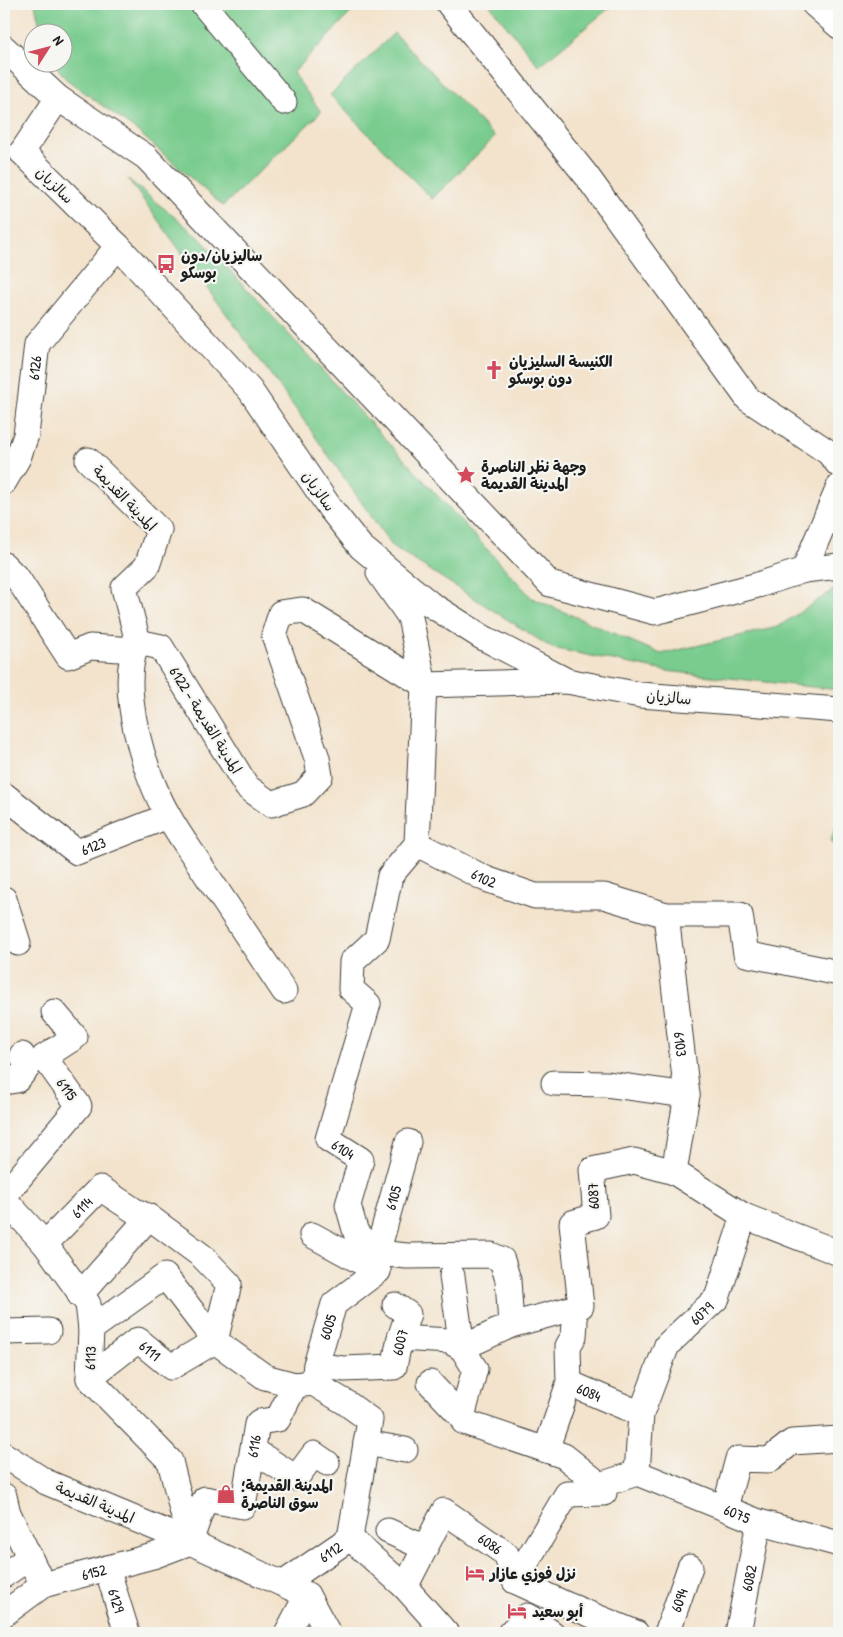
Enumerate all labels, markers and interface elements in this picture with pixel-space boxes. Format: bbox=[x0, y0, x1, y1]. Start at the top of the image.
north arrow bbox=[22, 22, 72, 72]
text: N bbox=[49, 31, 69, 49]
street label: سالزيان bbox=[31, 162, 79, 208]
place label: ساليزيان/دون بوسكو bbox=[180, 245, 262, 283]
bus stop icon: ساليزيان/دون بوسكو bbox=[155, 253, 177, 275]
place label: الكنيسة السليزيان دون بوسكو bbox=[508, 351, 613, 389]
street label: 6126 bbox=[22, 354, 46, 381]
church icon: الكنيسة السليزيان دون بوسكو bbox=[483, 359, 505, 381]
place label: وجهة نظر الناصرة المدينة القديمة bbox=[481, 456, 586, 494]
street label: المدينة القديمة bbox=[88, 460, 162, 536]
place icon: وجهة نظر الناصرة المدينة القديمة bbox=[455, 464, 477, 486]
street label: سالزيان bbox=[297, 467, 341, 515]
street label: المدينة القديمة - 6122 bbox=[165, 662, 247, 778]
street label: سالزيان bbox=[646, 685, 692, 709]
street label: 6123 bbox=[78, 831, 109, 860]
street label: 6102 bbox=[468, 863, 499, 892]
street label: 6103 bbox=[669, 1031, 693, 1058]
street label: 6115 bbox=[52, 1073, 83, 1105]
street label: 6104 bbox=[328, 1134, 359, 1164]
street label: 6105 bbox=[379, 1182, 406, 1212]
street label: 6087 bbox=[582, 1182, 604, 1210]
street label: 6114 bbox=[66, 1191, 97, 1222]
street label: 6079 bbox=[685, 1296, 718, 1329]
street label: 6005 bbox=[314, 1311, 341, 1342]
street label: 6007 bbox=[386, 1326, 413, 1357]
street label: 6111 bbox=[135, 1335, 166, 1365]
street label: 6113 bbox=[79, 1346, 101, 1370]
street label: 6084 bbox=[574, 1377, 605, 1406]
street label: 6116 bbox=[241, 1433, 266, 1459]
place label: المدينة القديمة؛ سوق الناصرة bbox=[241, 1475, 333, 1513]
street label: المدينة القديمة bbox=[52, 1476, 138, 1528]
shop icon: المدينة القديمة؛ سوق الناصرة bbox=[215, 1483, 237, 1505]
street label: 6075 bbox=[721, 1499, 754, 1528]
street label: 6086 bbox=[474, 1527, 507, 1559]
street label: 6112 bbox=[314, 1536, 346, 1567]
street label: 6152 bbox=[79, 1558, 108, 1585]
hotel icon: نزل فوزي عازار bbox=[464, 1562, 486, 1584]
place label: نزل فوزي عازار bbox=[488, 1563, 576, 1586]
street label: 6082 bbox=[736, 1563, 761, 1593]
street label: 6094 bbox=[665, 1585, 692, 1615]
street label: 6129 bbox=[103, 1586, 131, 1616]
hotel icon: أبو سعيد bbox=[506, 1600, 528, 1622]
place label: أبو سعيد bbox=[532, 1601, 584, 1622]

